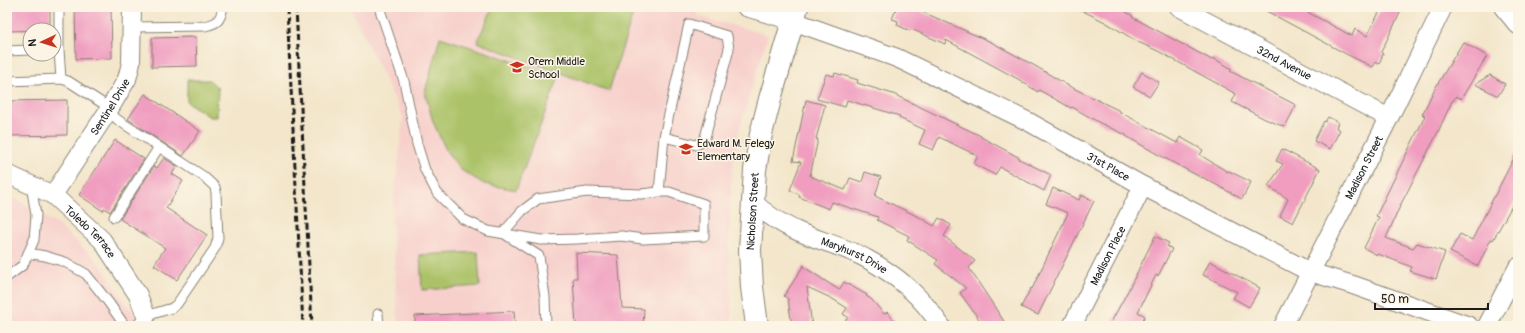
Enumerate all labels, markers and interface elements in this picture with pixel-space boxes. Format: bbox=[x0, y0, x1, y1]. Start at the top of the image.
north arrow bbox=[22, 22, 62, 62]
text: N bbox=[26, 38, 39, 47]
street label: 32nd Avenue bbox=[1255, 43, 1314, 83]
place label: Orem Middle School bbox=[528, 55, 585, 81]
school or university icon: Orem Middle School bbox=[509, 59, 525, 75]
street label: Sentinel Drive bbox=[87, 76, 133, 138]
street label: Madison Street bbox=[1342, 133, 1386, 201]
place label: Edward M. Felegy Elementary bbox=[697, 137, 775, 163]
school or university icon: Edward M. Felegy Elementary bbox=[678, 141, 694, 157]
street label: 31st Place bbox=[1085, 149, 1132, 184]
street label: Nicholson Street bbox=[743, 172, 761, 251]
street label: Toledo Terrace bbox=[62, 203, 119, 261]
street label: Madison Place bbox=[1087, 223, 1128, 287]
street label: Maryhurst Drive bbox=[819, 234, 890, 276]
scale bar bbox=[1375, 285, 1488, 311]
text: 50 m bbox=[1381, 292, 1409, 307]

